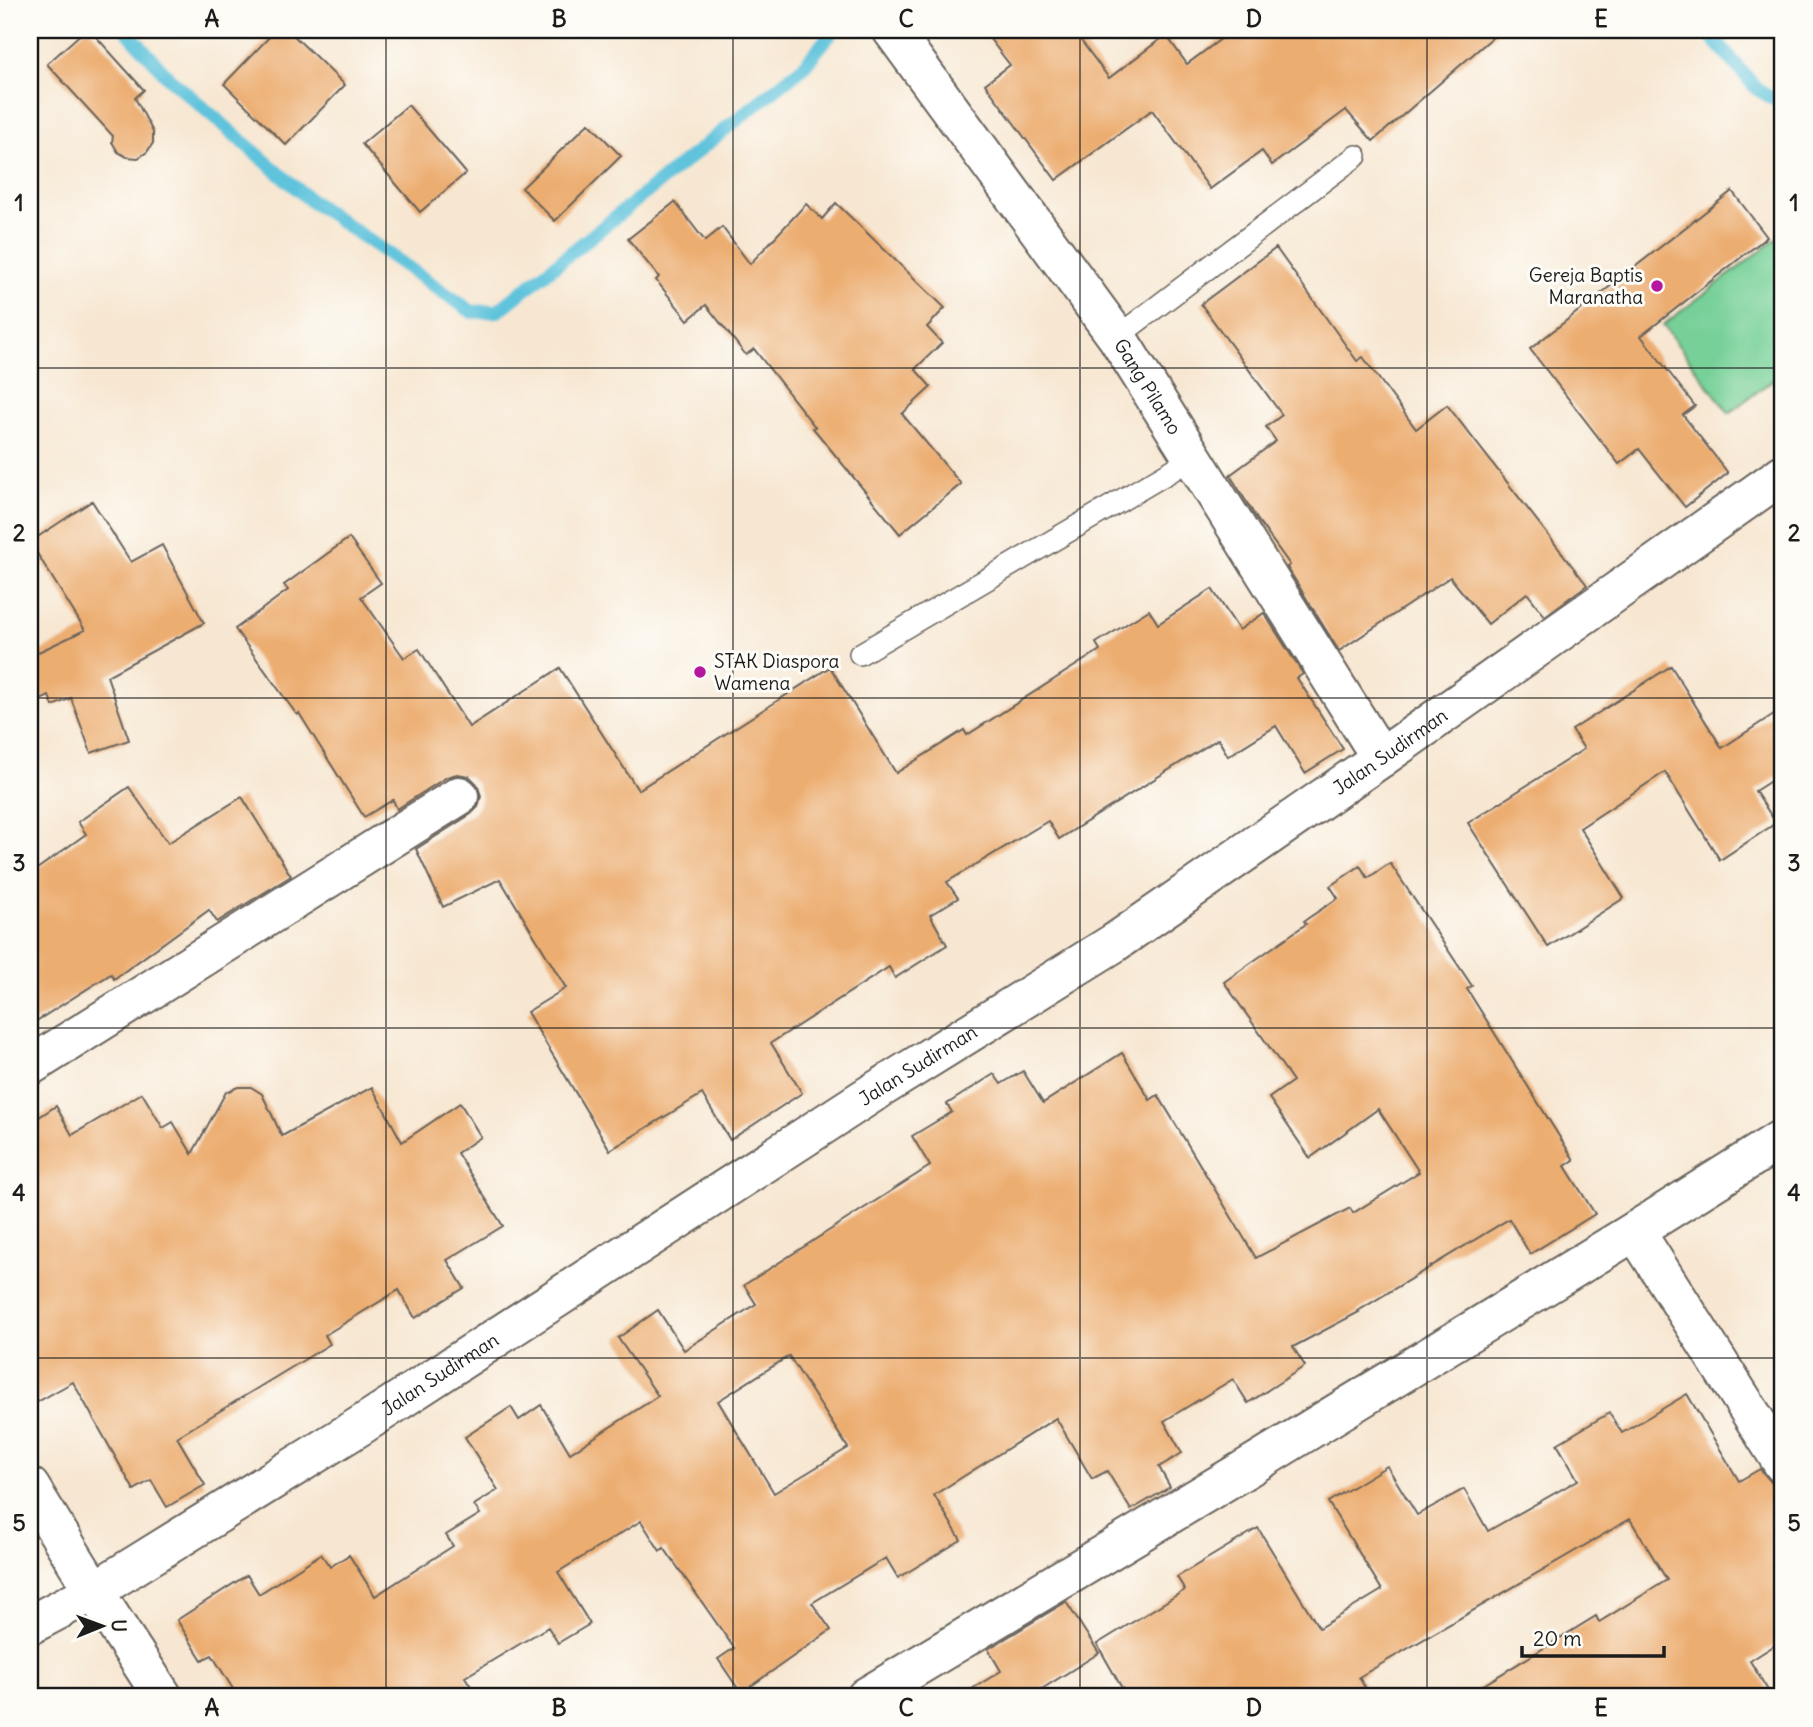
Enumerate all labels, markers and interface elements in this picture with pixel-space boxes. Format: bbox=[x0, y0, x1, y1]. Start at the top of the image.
text: A bbox=[205, 4, 220, 33]
text: B bbox=[551, 4, 567, 33]
text: C bbox=[898, 4, 914, 33]
text: D bbox=[1246, 4, 1262, 33]
text: E bbox=[1594, 4, 1608, 33]
text: 1 bbox=[14, 188, 24, 217]
text: 1 bbox=[1789, 188, 1799, 217]
place label: Gereja Baptis Maranatha bbox=[1529, 263, 1643, 309]
marker: Gereja Baptis Maranatha bbox=[1649, 278, 1665, 294]
street label: Gang Pilamo bbox=[1109, 334, 1187, 439]
text: 2 bbox=[13, 518, 26, 547]
text: 2 bbox=[1788, 518, 1801, 547]
place label: STAK Diaspora Wamena bbox=[714, 649, 839, 695]
marker: STAK Diaspora Wamena bbox=[692, 664, 708, 680]
street label: Jalan Sudirman bbox=[1328, 703, 1452, 800]
text: 3 bbox=[12, 848, 26, 877]
text: 3 bbox=[1787, 848, 1801, 877]
street label: Jalan Sudirman bbox=[854, 1019, 981, 1111]
text: 4 bbox=[12, 1178, 26, 1207]
text: 4 bbox=[1787, 1178, 1801, 1207]
street label: Jalan Sudirman bbox=[377, 1327, 503, 1421]
text: 5 bbox=[12, 1508, 26, 1537]
text: 5 bbox=[1787, 1508, 1801, 1537]
north arrow bbox=[66, 1590, 136, 1660]
scale bar bbox=[1522, 1615, 1664, 1659]
text: U bbox=[107, 1619, 131, 1632]
text: 20 m bbox=[1533, 1625, 1582, 1652]
text: A bbox=[205, 1693, 220, 1722]
text: B bbox=[551, 1693, 567, 1722]
text: C bbox=[898, 1693, 914, 1722]
text: D bbox=[1246, 1693, 1262, 1722]
text: E bbox=[1594, 1693, 1608, 1722]

